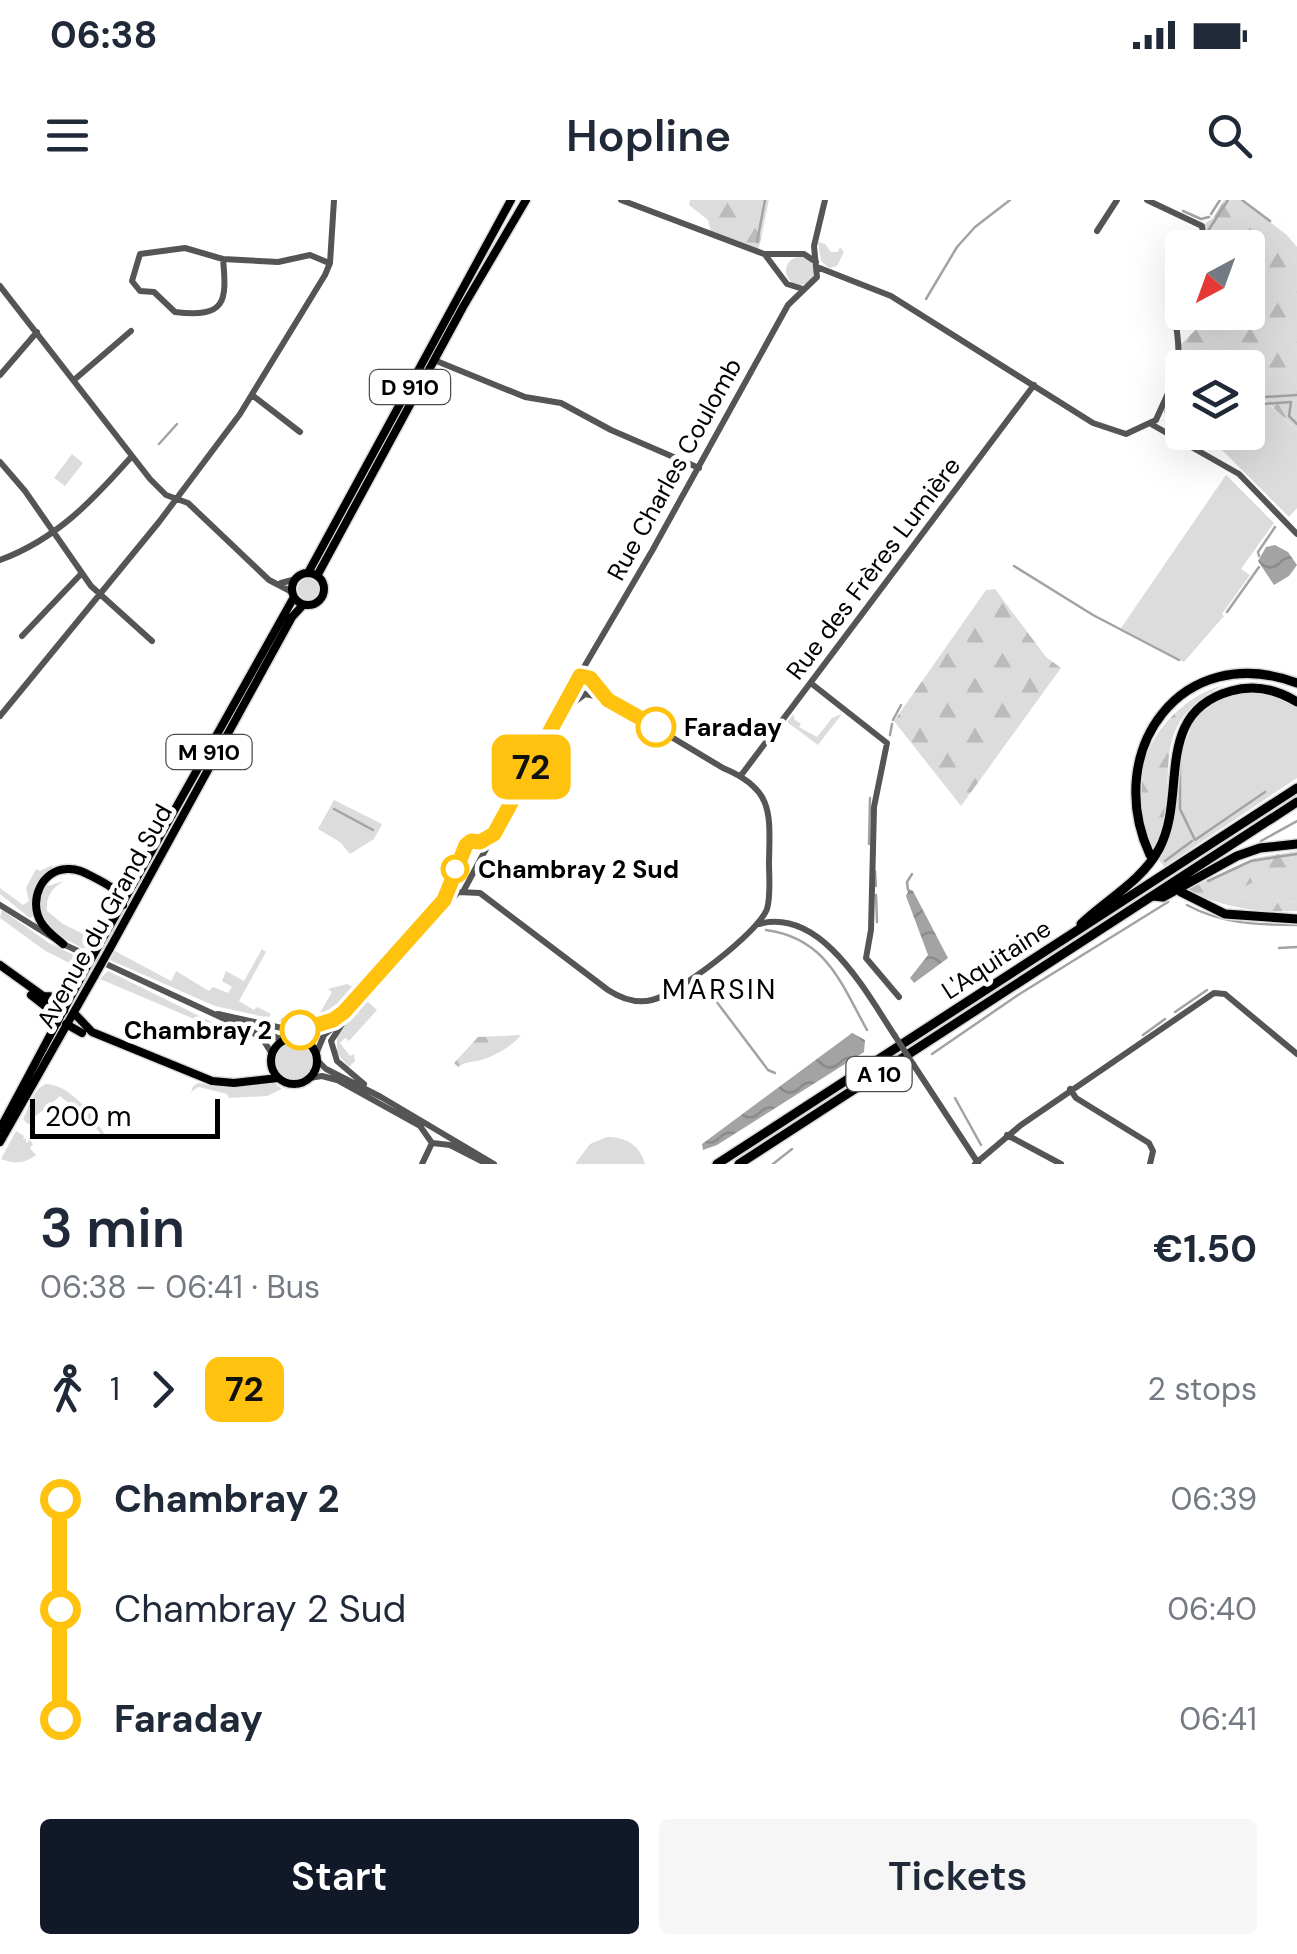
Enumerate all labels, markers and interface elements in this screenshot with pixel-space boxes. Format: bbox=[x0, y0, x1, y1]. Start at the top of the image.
text: 06:38 bbox=[50, 10, 157, 60]
text: Hopline bbox=[566, 106, 731, 165]
icon: menu bbox=[40, 108, 95, 163]
icon: search bbox=[1202, 108, 1257, 163]
north arrow bbox=[1165, 230, 1265, 330]
map controls bbox=[1165, 230, 1265, 450]
button: layers bbox=[1165, 350, 1265, 450]
street label: Rue Charles Coulomb bbox=[600, 352, 749, 586]
road number: D 910 bbox=[370, 370, 450, 404]
street label: Rue des Frères Lumière bbox=[779, 450, 968, 686]
marker: Faraday bbox=[637, 708, 675, 746]
place label: Faraday bbox=[684, 711, 782, 744]
line badge: 72 bbox=[486, 734, 576, 800]
road number: M 910 bbox=[166, 735, 252, 769]
text: 72 bbox=[512, 744, 550, 790]
street label: Avenue du Grand Sud bbox=[29, 798, 180, 1034]
place label: Chambray 2 Sud bbox=[478, 853, 679, 886]
marker: Chambray 2 Sud bbox=[442, 856, 468, 882]
street label: L'Aquitaine bbox=[935, 912, 1057, 1007]
district label: MARSIN bbox=[662, 971, 778, 1008]
marker: Chambray 2 bbox=[281, 1011, 319, 1049]
place label: Chambray 2 bbox=[124, 1014, 272, 1047]
road number: A 10 bbox=[846, 1057, 912, 1091]
scale bar bbox=[30, 1094, 220, 1138]
text: 200 m bbox=[45, 1098, 132, 1135]
text: 3 min bbox=[40, 1192, 185, 1264]
text: €1.50 bbox=[1153, 1224, 1257, 1274]
text: 06:38 – 06:41 · Bus bbox=[40, 1266, 320, 1308]
icon: walk bbox=[40, 1362, 95, 1417]
icon: forward bbox=[135, 1362, 190, 1417]
text: 72 bbox=[225, 1366, 264, 1412]
text: 1 bbox=[110, 1368, 120, 1410]
text: 2 stops bbox=[1148, 1368, 1257, 1410]
text: Chambray 2 bbox=[114, 1474, 339, 1524]
text: 06:39 bbox=[1170, 1478, 1257, 1520]
text: Chambray 2 Sud bbox=[114, 1584, 406, 1634]
text: 06:40 bbox=[1167, 1588, 1257, 1630]
text: Faraday bbox=[114, 1694, 263, 1744]
text: 06:41 bbox=[1179, 1698, 1257, 1740]
button: Start bbox=[40, 1819, 639, 1934]
button: Tickets bbox=[659, 1819, 1257, 1934]

